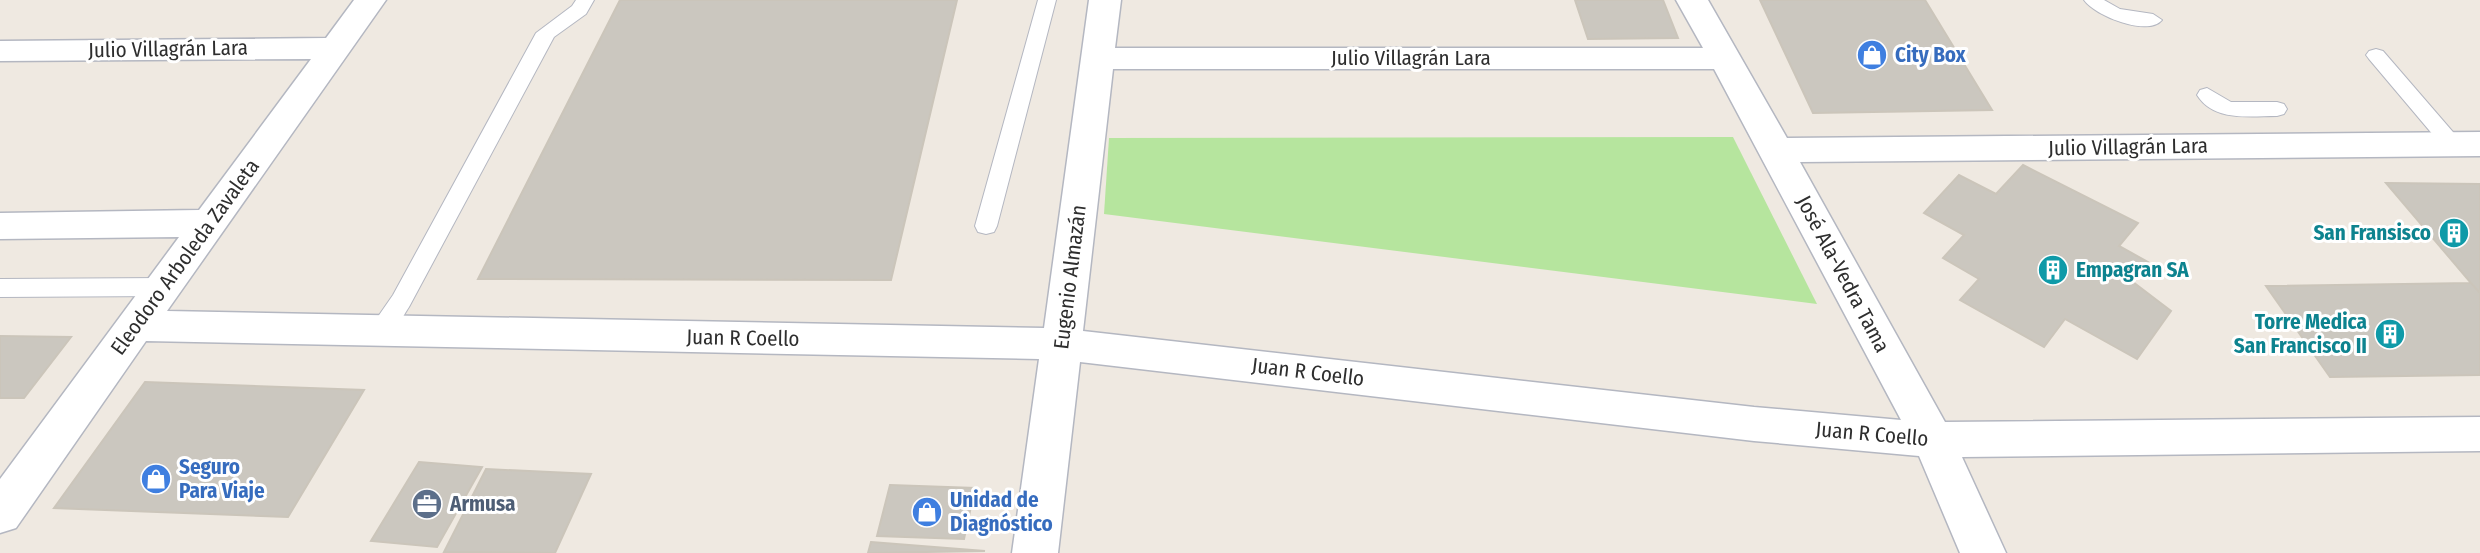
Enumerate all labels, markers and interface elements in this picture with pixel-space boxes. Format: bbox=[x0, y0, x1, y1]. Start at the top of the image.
street label: Julio Villagrán Lara bbox=[88, 35, 248, 63]
shop icon: City Box bbox=[1855, 38, 1889, 72]
place label: City Box bbox=[1895, 42, 1967, 68]
street label: Julio Villagrán Lara bbox=[1331, 45, 1491, 71]
street label: Julio Villagrán Lara bbox=[2048, 133, 2208, 161]
street label: Eleodoro Arboleda Zavaleta bbox=[105, 154, 265, 360]
street label: José Ala-Vedra Tama bbox=[1791, 191, 1895, 357]
street label: Eugenio Almazán bbox=[1048, 203, 1092, 351]
building icon: San Fransisco bbox=[2437, 216, 2471, 250]
place label: San Fransisco bbox=[2313, 220, 2431, 246]
building icon: Empagran SA bbox=[2036, 253, 2070, 287]
place label: Empagran SA bbox=[2076, 257, 2189, 283]
place label: Torre Medica San Francisco II bbox=[2234, 309, 2367, 359]
building icon: Torre Medica San Francisco II bbox=[2373, 317, 2407, 351]
street label: Juan R Coello bbox=[686, 324, 800, 352]
street label: Juan R Coello bbox=[1250, 352, 1366, 392]
street label: Juan R Coello bbox=[1815, 416, 1929, 452]
place label: Seguro Para Viaje bbox=[179, 454, 265, 504]
shop icon: Seguro Para Viaje bbox=[139, 462, 173, 496]
office icon: Armusa bbox=[410, 487, 444, 521]
place label: Unidad de Diagnóstico bbox=[950, 487, 1053, 537]
place label: Armusa bbox=[449, 491, 516, 517]
shop icon: Unidad de Diagnóstico bbox=[910, 495, 944, 529]

